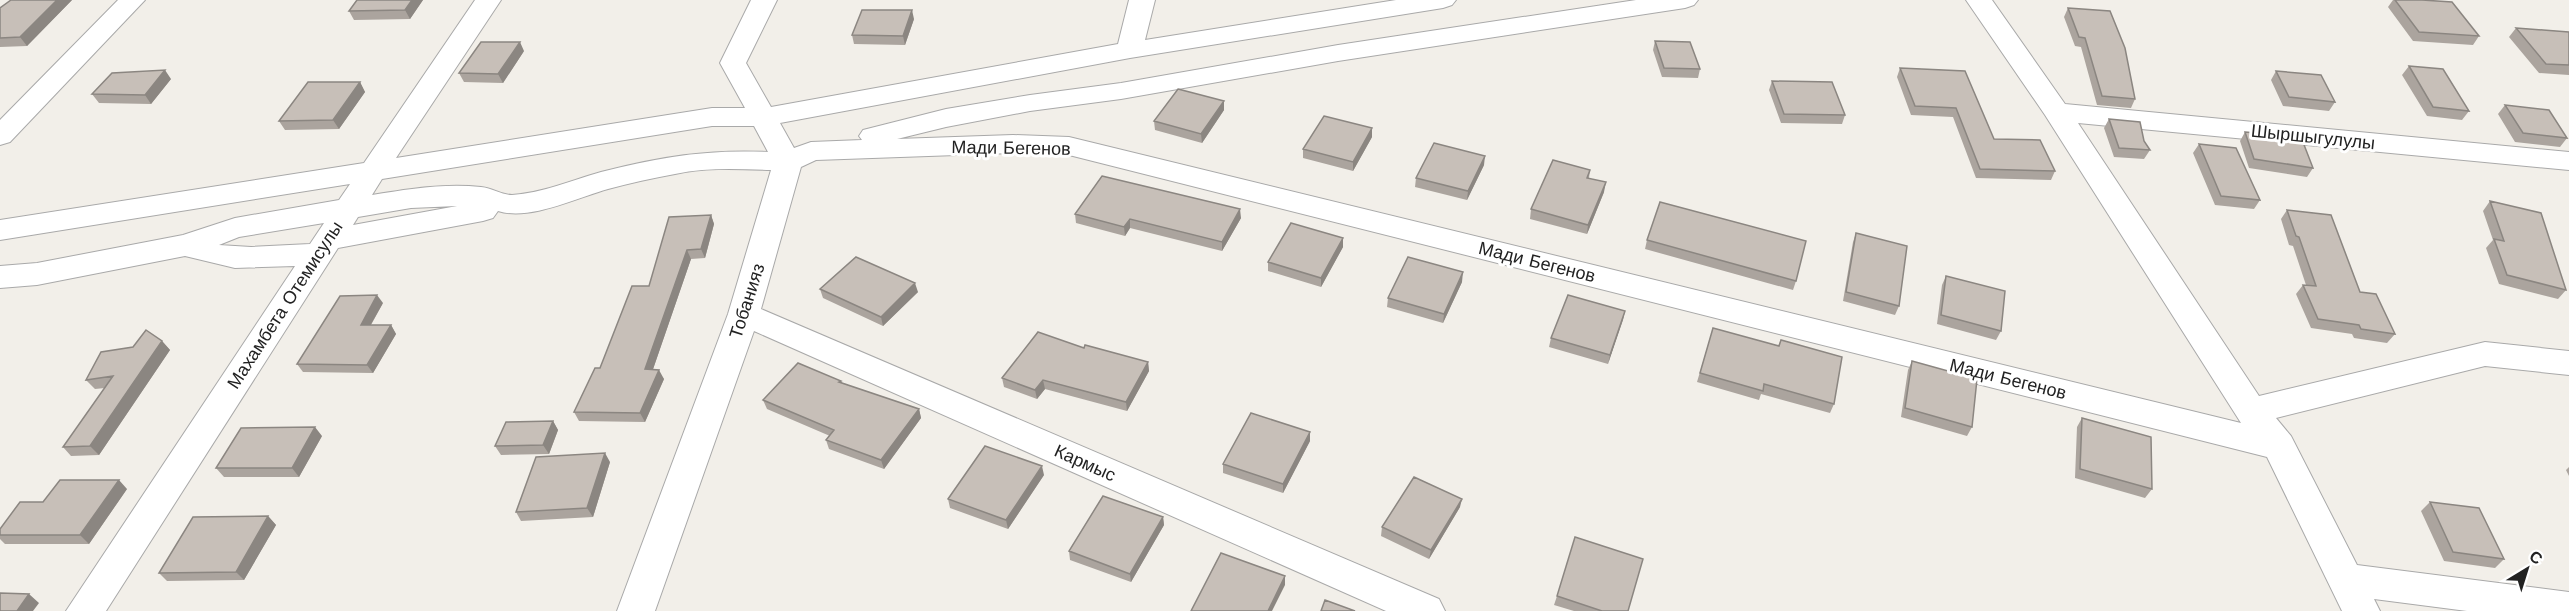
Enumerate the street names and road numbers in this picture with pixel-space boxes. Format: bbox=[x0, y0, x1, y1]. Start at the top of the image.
street label: Шыршыгулулы bbox=[2250, 120, 2376, 153]
street label: Мади Бегенов bbox=[951, 136, 1071, 159]
street label: Махамбета Отемисулы bbox=[223, 217, 347, 392]
street label: Мади Бегенов bbox=[1477, 237, 1598, 286]
street label: Тобанияз bbox=[725, 261, 768, 341]
street label: Мади Бегенов bbox=[1948, 354, 2069, 403]
street label: Кармыс bbox=[1051, 440, 1119, 485]

